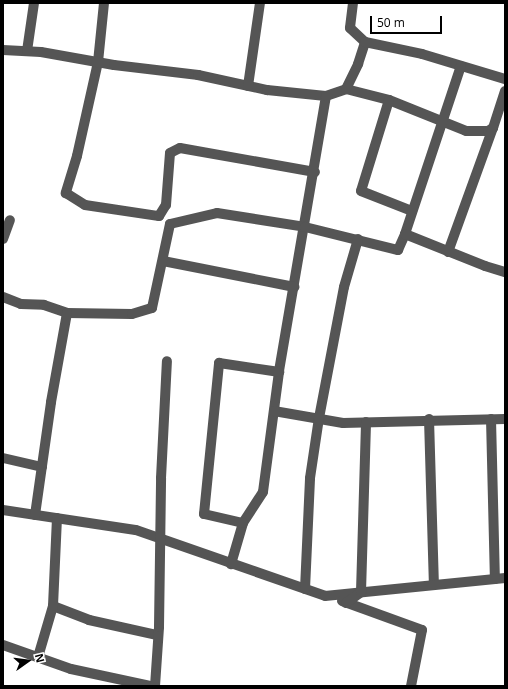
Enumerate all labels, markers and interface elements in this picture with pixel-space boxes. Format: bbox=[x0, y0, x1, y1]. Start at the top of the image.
scale bar bbox=[372, 8, 444, 34]
text: 50 m bbox=[377, 14, 405, 31]
north arrow bbox=[8, 641, 48, 681]
text: N bbox=[32, 652, 48, 664]

